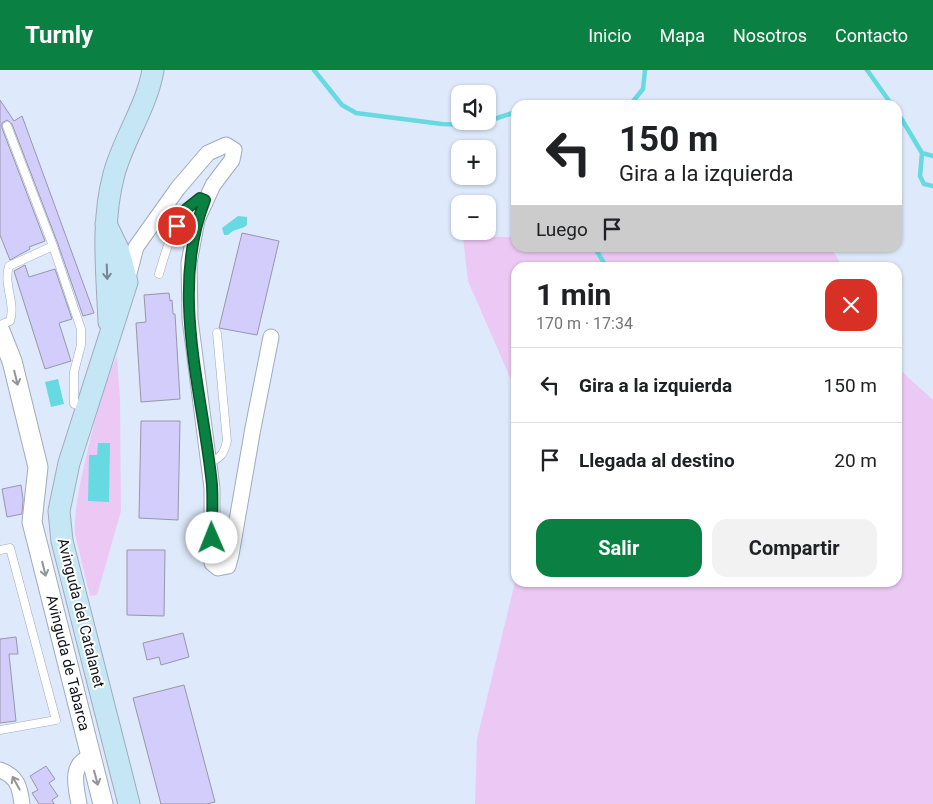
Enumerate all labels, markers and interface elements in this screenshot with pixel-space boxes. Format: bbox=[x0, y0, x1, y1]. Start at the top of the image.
text: Turnly bbox=[25, 21, 93, 49]
text: Inicio bbox=[588, 25, 632, 46]
text: Mapa bbox=[660, 25, 705, 46]
text: Nosotros bbox=[733, 25, 807, 46]
text: Contacto bbox=[835, 25, 908, 46]
map controls bbox=[451, 85, 496, 240]
button: sound bbox=[451, 85, 496, 130]
text: 150 m bbox=[619, 119, 718, 160]
icon: left bbox=[536, 120, 601, 185]
button: + bbox=[451, 140, 496, 185]
text: Gira a la izquierda bbox=[619, 161, 793, 186]
button: − bbox=[451, 195, 496, 240]
pin bbox=[156, 205, 198, 247]
icon: arrive bbox=[163, 212, 191, 240]
icon: arrive bbox=[598, 215, 626, 243]
text: Luego bbox=[536, 218, 588, 241]
one-way arrow bbox=[102, 264, 112, 280]
text: 1 min bbox=[536, 277, 611, 312]
button: close bbox=[825, 279, 877, 331]
text: 170 m · 17:34 bbox=[536, 314, 633, 333]
one-way arrow bbox=[12, 370, 21, 386]
icon: left bbox=[536, 371, 564, 399]
text: Gira a la izquierda bbox=[579, 374, 732, 397]
text: 150 m bbox=[824, 374, 877, 397]
icon: arrive bbox=[536, 446, 564, 474]
text: Llegada al destino bbox=[579, 449, 735, 472]
text: 20 m bbox=[834, 449, 877, 472]
position arrow bbox=[185, 511, 237, 563]
button: Salir bbox=[536, 519, 702, 577]
button: Compartir bbox=[712, 519, 877, 577]
street label: Avinguda del Catalanet bbox=[54, 536, 108, 690]
one-way arrow bbox=[40, 561, 49, 577]
street label: Avinguda de Tabarca bbox=[42, 593, 94, 733]
one-way arrow bbox=[92, 769, 102, 785]
one-way arrow bbox=[11, 776, 21, 791]

